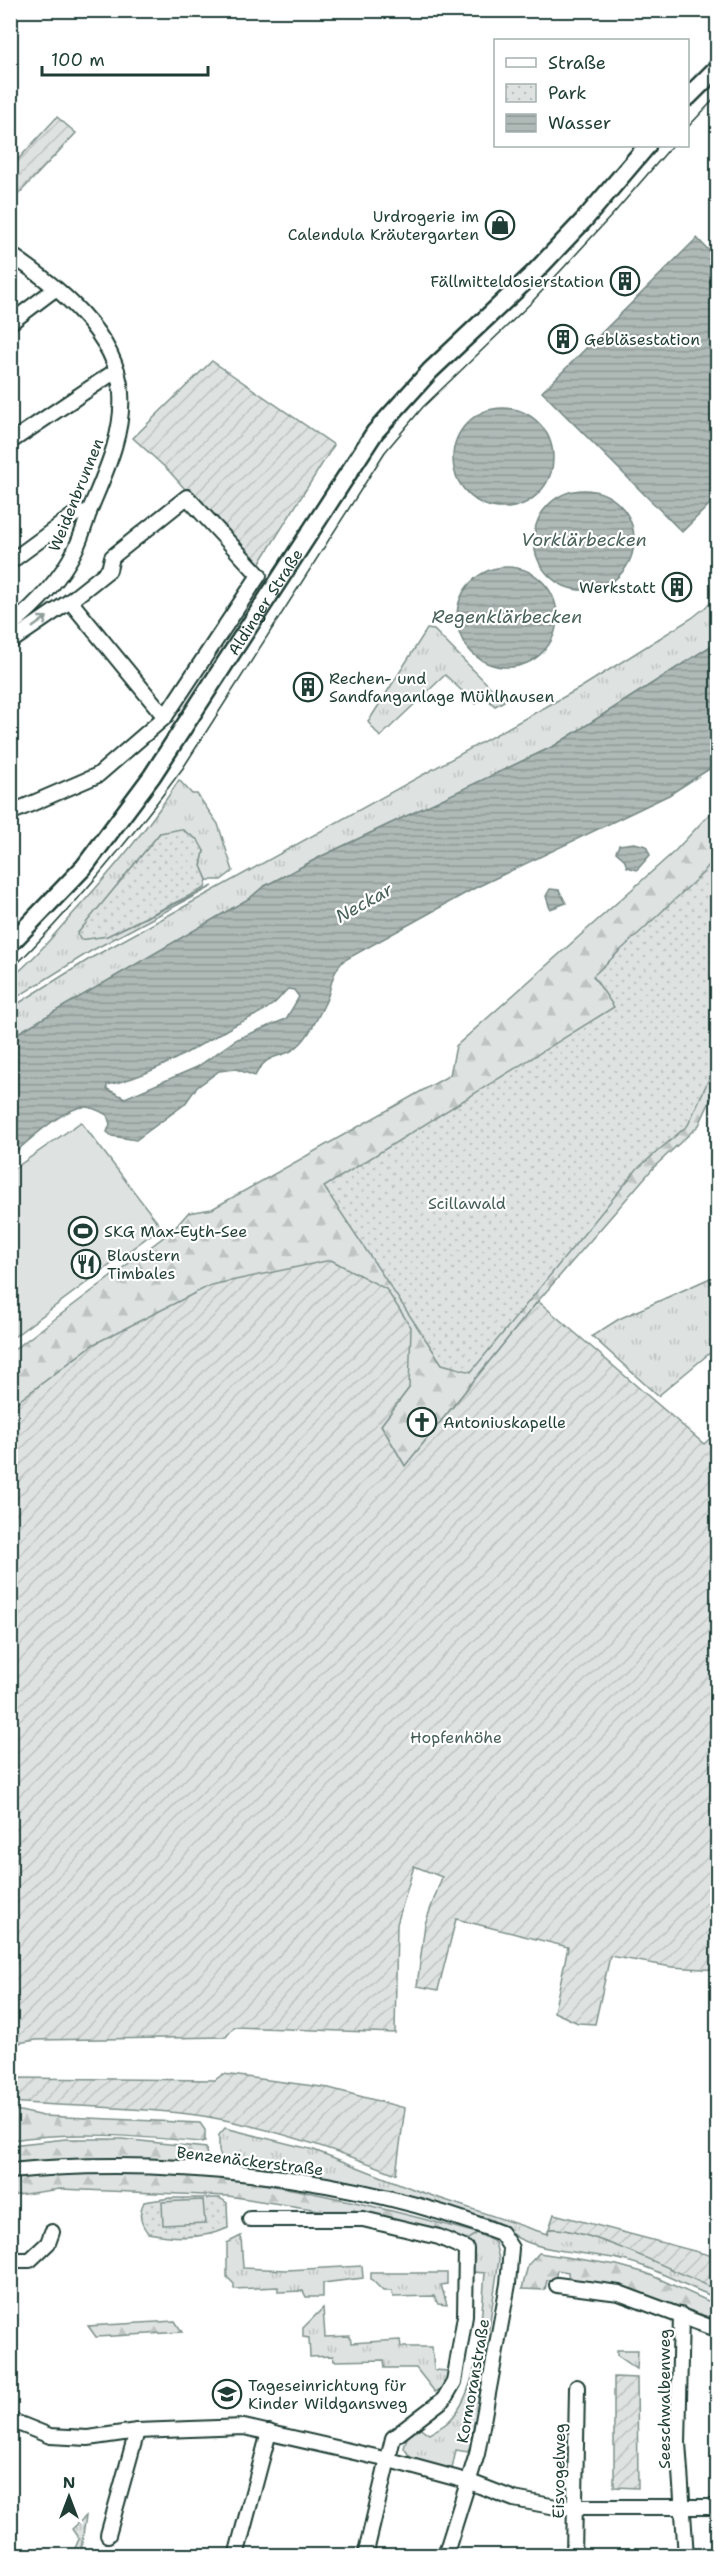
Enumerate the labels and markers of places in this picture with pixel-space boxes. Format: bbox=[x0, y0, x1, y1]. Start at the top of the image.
place label: Urdrogerie im Calendula Kräutergarten bbox=[288, 206, 479, 245]
shop icon: Urdrogerie im Calendula Kräutergarten bbox=[484, 209, 516, 241]
building icon: Fällmitteldosierstation bbox=[609, 265, 641, 297]
place label: Fällmitteldosierstation bbox=[430, 271, 604, 292]
building icon: Gebläsestation bbox=[547, 323, 579, 355]
place label: Gebläsestation bbox=[584, 329, 700, 350]
building icon: Werkstatt bbox=[661, 571, 693, 603]
place label: Werkstatt bbox=[579, 577, 656, 598]
place label: Rechen- und Sandfanganlage Mühlhausen bbox=[329, 668, 554, 707]
building icon: Rechen- und Sandfanganlage Mühlhausen bbox=[292, 671, 324, 703]
sports icon: SKG Max-Eyth-See bbox=[67, 1215, 99, 1247]
place label: SKG Max-Eyth-See bbox=[104, 1221, 247, 1242]
place label: Blaustern Timbales bbox=[107, 1245, 180, 1284]
restaurant icon: Blaustern Timbales bbox=[70, 1248, 102, 1280]
church icon: Antoniuskapelle bbox=[406, 1406, 438, 1438]
place label: Antoniuskapelle bbox=[443, 1412, 566, 1433]
place label: Tageseinrichtung für Kinder Wildgansweg bbox=[248, 2375, 408, 2414]
school or university icon: Tageseinrichtung für Kinder Wildgansweg bbox=[211, 2378, 243, 2410]

